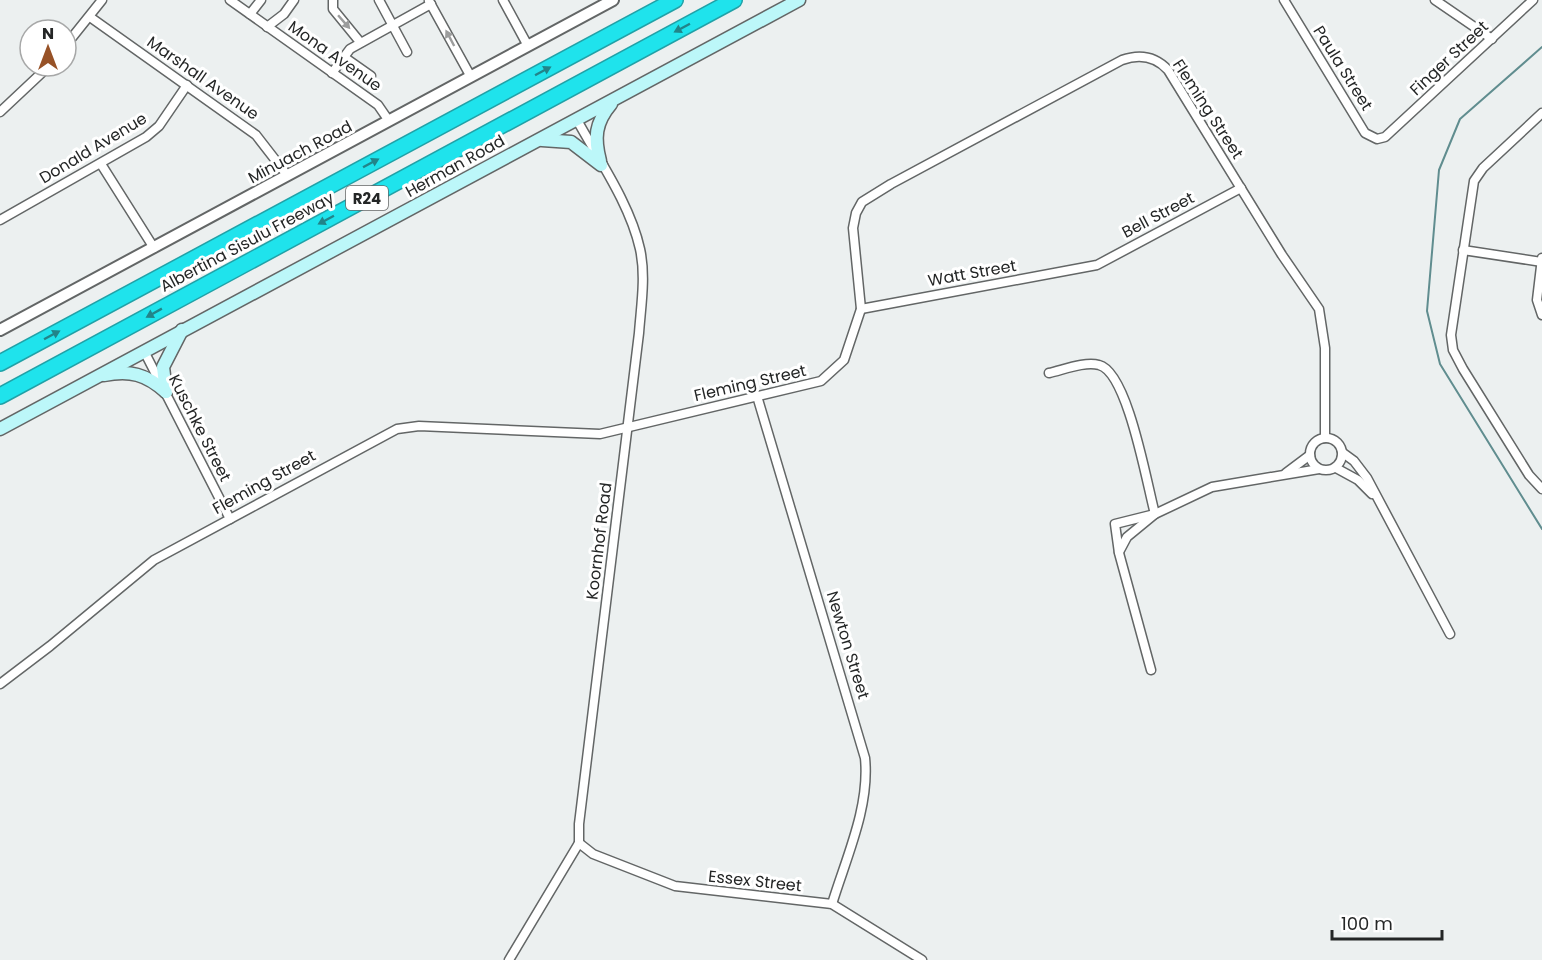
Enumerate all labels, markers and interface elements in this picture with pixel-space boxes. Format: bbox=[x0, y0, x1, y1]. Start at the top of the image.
one-way arrow bbox=[337, 14, 350, 30]
street label: Mona Avenue bbox=[284, 15, 386, 97]
street label: Finger Street bbox=[1405, 15, 1494, 101]
north arrow bbox=[18, 18, 78, 78]
street label: Paula Street bbox=[1308, 21, 1378, 115]
text: N bbox=[42, 22, 54, 45]
one-way arrow bbox=[673, 23, 690, 33]
one-way arrow bbox=[445, 29, 455, 46]
street label: Marshall Avenue bbox=[142, 31, 264, 125]
street label: Fleming Street bbox=[1167, 55, 1249, 163]
one-way arrow bbox=[535, 66, 552, 76]
street label: Donald Avenue bbox=[35, 107, 151, 189]
street label: Minuach Road bbox=[244, 115, 356, 189]
street label: Herman Road bbox=[401, 129, 509, 203]
one-way arrow bbox=[363, 158, 380, 168]
street label: Albertina Sisulu Freeway bbox=[156, 186, 338, 298]
road number: R24 bbox=[346, 186, 388, 210]
street label: Bell Street bbox=[1118, 186, 1198, 244]
one-way arrow bbox=[317, 215, 334, 225]
street label: Watt Street bbox=[926, 254, 1018, 292]
one-way arrow bbox=[145, 308, 162, 318]
one-way arrow bbox=[43, 330, 60, 340]
street label: Fleming Street bbox=[692, 359, 809, 407]
street label: Kuschke Street bbox=[163, 370, 237, 486]
street label: Fleming Street bbox=[208, 444, 320, 520]
street label: Koornhof Road bbox=[580, 481, 618, 601]
street label: Newton Street bbox=[821, 588, 875, 702]
street label: Essex Street bbox=[707, 865, 803, 897]
scale bar bbox=[1332, 903, 1442, 941]
text: 100 m bbox=[1341, 911, 1393, 936]

